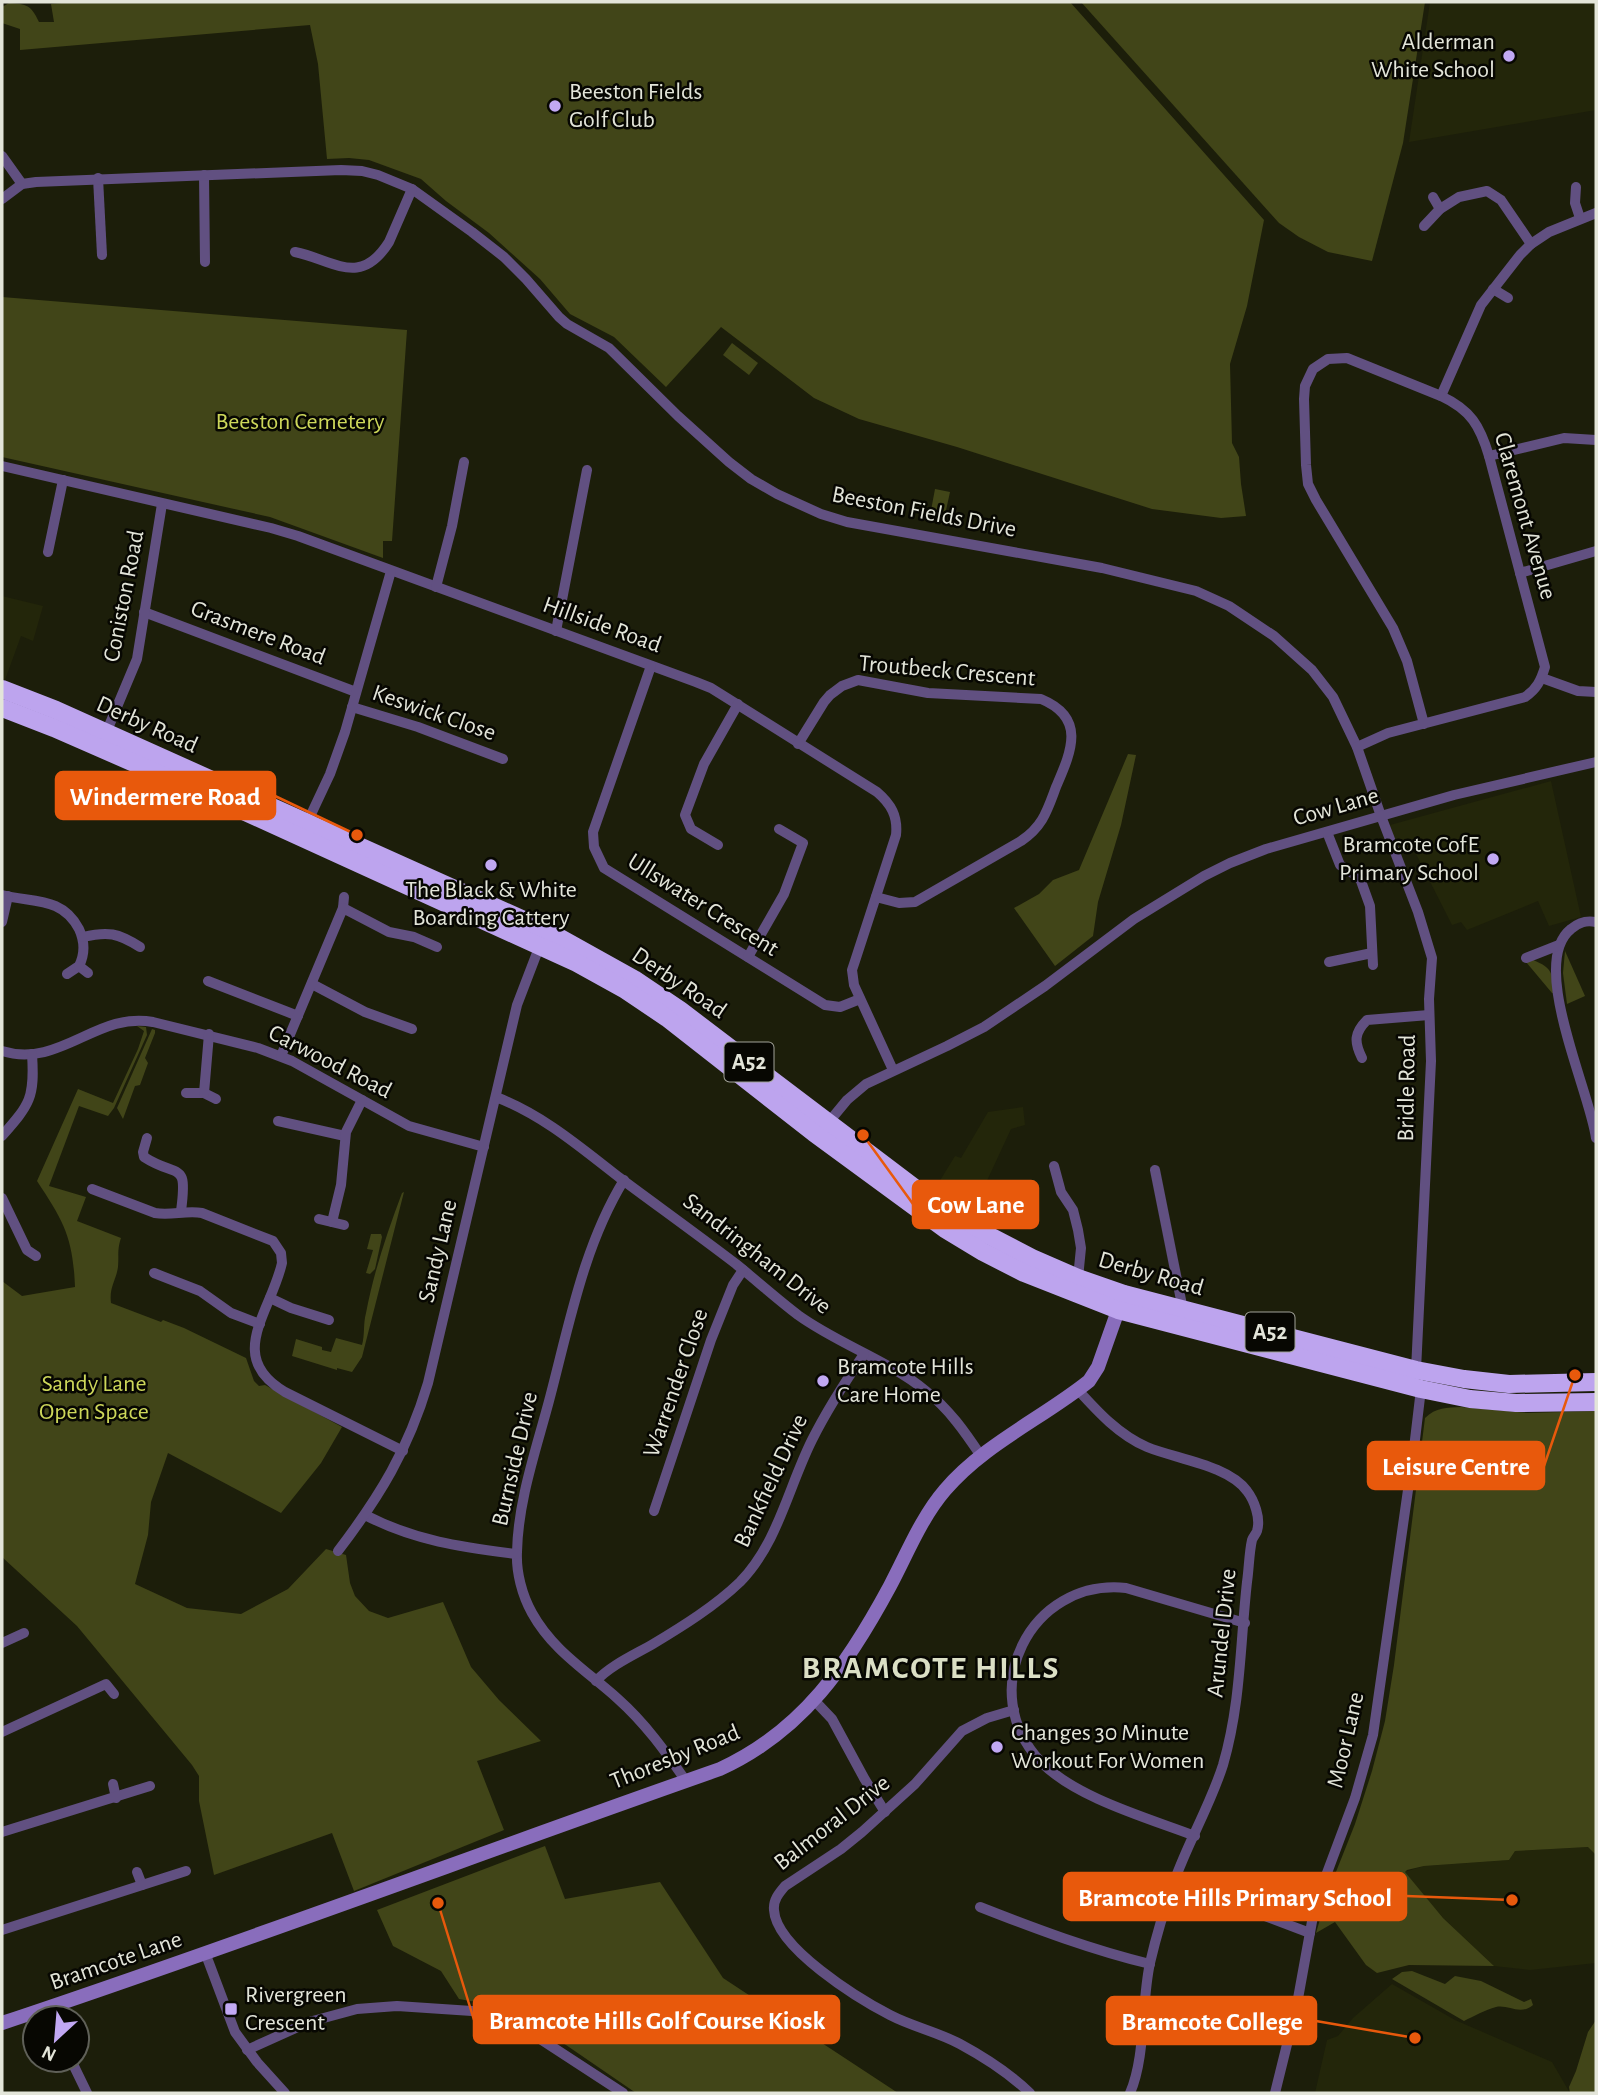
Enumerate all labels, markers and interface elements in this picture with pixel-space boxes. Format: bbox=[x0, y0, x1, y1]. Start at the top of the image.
place label: Alderman White School bbox=[1371, 30, 1495, 82]
marker: Alderman White School bbox=[1501, 48, 1517, 64]
place label: Beeston Fields Golf Club bbox=[569, 80, 702, 132]
marker: Beeston Fields Golf Club bbox=[547, 98, 563, 114]
park label: Beeston Cemetery bbox=[216, 410, 384, 434]
street label: Claremont Avenue bbox=[1490, 430, 1560, 602]
street label: Beeston Fields Drive bbox=[830, 482, 1018, 542]
street label: Coniston Road bbox=[99, 528, 149, 664]
street label: Hillside Road bbox=[540, 593, 664, 657]
street label: Grasmere Road bbox=[187, 596, 329, 670]
street label: Troutbeck Crescent bbox=[858, 651, 1037, 691]
street label: Keswick Close bbox=[369, 681, 499, 745]
street label: Derby Road bbox=[93, 692, 201, 758]
callout: Windermere Road bbox=[56, 772, 275, 819]
street label: Cow Lane bbox=[1290, 783, 1382, 831]
text: Windermere Road bbox=[69, 784, 261, 810]
place label: Bramcote CofE Primary School bbox=[1339, 833, 1479, 885]
street label: Ullswater Crescent bbox=[623, 849, 783, 961]
marker: Bramcote CofE Primary School bbox=[1485, 851, 1501, 867]
marker: The Black & White Boarding Cattery bbox=[483, 857, 499, 873]
place label: The Black & White Boarding Cattery bbox=[405, 878, 577, 930]
street label: Derby Road bbox=[627, 943, 731, 1023]
street label: Carwood Road bbox=[264, 1021, 396, 1103]
street label: Bridle Road bbox=[1394, 1034, 1420, 1142]
road number: A52 bbox=[724, 1042, 774, 1082]
callout: Cow Lane bbox=[913, 1181, 1038, 1228]
street label: Sandringham Drive bbox=[678, 1189, 836, 1319]
text: Cow Lane bbox=[927, 1192, 1025, 1218]
street label: Sandy Lane bbox=[414, 1197, 462, 1305]
street label: Derby Road bbox=[1096, 1248, 1206, 1300]
street label: Warrender Close bbox=[639, 1306, 713, 1460]
road number: A52 bbox=[1246, 1312, 1294, 1352]
place label: Bramcote Hills Care Home bbox=[837, 1355, 974, 1407]
park label: Sandy Lane Open Space bbox=[39, 1372, 149, 1424]
marker: Bramcote Hills Care Home bbox=[815, 1373, 831, 1389]
street label: Burnside Drive bbox=[488, 1390, 542, 1528]
street label: Bankfield Drive bbox=[730, 1411, 812, 1551]
callout: Leisure Centre bbox=[1368, 1442, 1544, 1489]
text: Leisure Centre bbox=[1382, 1454, 1530, 1480]
street label: Arundel Drive bbox=[1203, 1568, 1241, 1698]
district label: BRAMCOTE HILLS bbox=[802, 1652, 1060, 1684]
street label: Moor Lane bbox=[1323, 1690, 1369, 1790]
street label: Thoresby Road bbox=[607, 1720, 743, 1794]
place label: Changes 30 Minute Workout For Women bbox=[1011, 1721, 1204, 1773]
marker: Changes 30 Minute Workout For Women bbox=[989, 1739, 1005, 1755]
street label: Balmoral Drive bbox=[770, 1771, 894, 1875]
callout: Bramcote Hills Primary School bbox=[1064, 1873, 1406, 1920]
text: Bramcote Hills Primary School bbox=[1078, 1885, 1392, 1911]
street label: Bramcote Lane bbox=[47, 1927, 185, 1995]
place label: Rivergreen Crescent bbox=[245, 1983, 347, 2035]
callout: Bramcote Hills Golf Course Kiosk bbox=[474, 1996, 839, 2043]
callout: Bramcote College bbox=[1107, 1997, 1316, 2044]
marker: Rivergreen Crescent bbox=[223, 2001, 239, 2017]
north arrow bbox=[21, 2004, 91, 2074]
text: Bramcote Hills Golf Course Kiosk bbox=[489, 2008, 825, 2034]
text: Bramcote College bbox=[1121, 2009, 1303, 2035]
text: N bbox=[39, 2041, 59, 2064]

